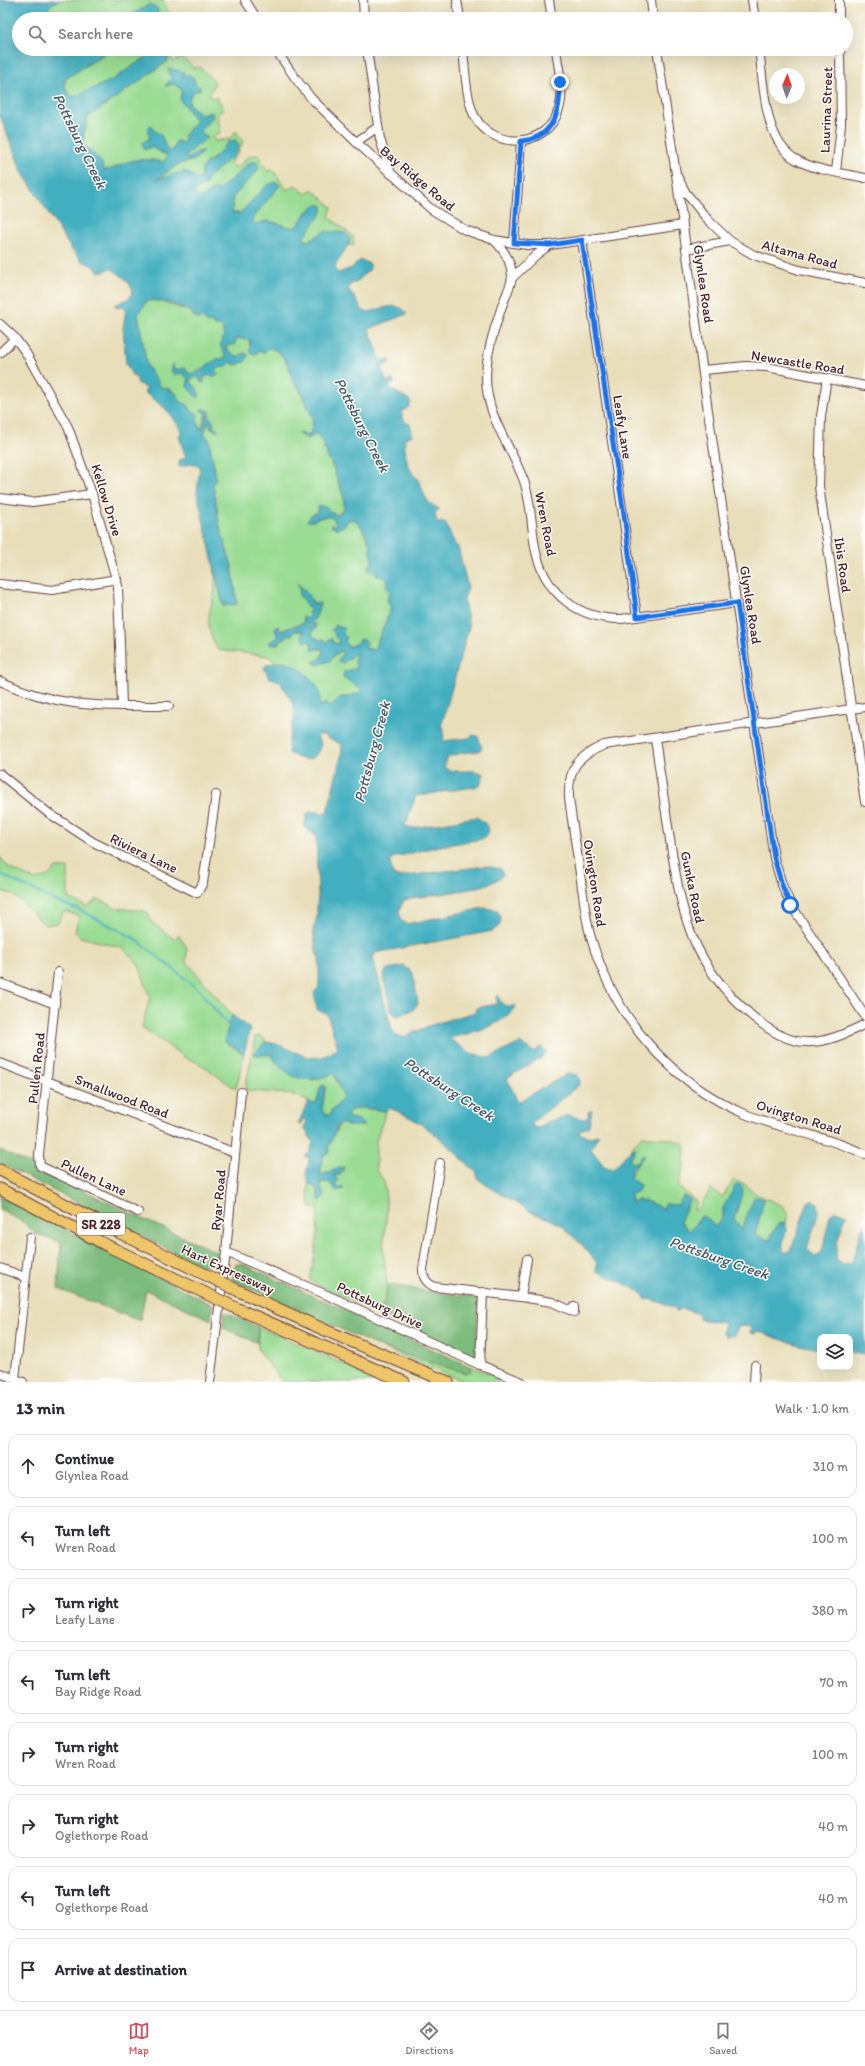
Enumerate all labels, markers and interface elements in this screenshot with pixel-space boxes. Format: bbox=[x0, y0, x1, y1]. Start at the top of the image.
search box bbox=[12, 12, 853, 56]
icon: search bbox=[26, 23, 48, 45]
text: Search here bbox=[58, 25, 133, 43]
street label: Laurina Street bbox=[816, 67, 837, 153]
north arrow bbox=[769, 68, 805, 104]
route end bbox=[551, 73, 569, 91]
water label: Pottsburg Creek bbox=[49, 90, 111, 193]
street label: Bay Ridge Road bbox=[377, 142, 459, 215]
street label: Altama Road bbox=[760, 236, 840, 273]
street label: Glynlea Road bbox=[690, 244, 717, 325]
street label: Newcastle Road bbox=[750, 347, 846, 378]
water label: Pottsburg Creek bbox=[330, 375, 394, 476]
street label: Leafy Lane bbox=[609, 394, 636, 461]
street label: Kellow Drive bbox=[87, 462, 126, 539]
street label: Wren Road bbox=[531, 490, 560, 558]
street label: Ibis Road bbox=[830, 536, 855, 594]
street label: Glynlea Road bbox=[736, 565, 765, 646]
water label: Pottsburg Creek bbox=[350, 698, 394, 804]
street label: Riviera Lane bbox=[107, 830, 181, 877]
street label: Ovington Road bbox=[579, 838, 610, 928]
street label: Gunka Road bbox=[677, 850, 709, 925]
route start bbox=[781, 896, 799, 914]
street label: Pullen Road bbox=[24, 1031, 49, 1105]
water label: Pottsburg Creek bbox=[401, 1053, 498, 1125]
street label: Smallwood Road bbox=[72, 1071, 172, 1122]
street label: Ovington Road bbox=[754, 1096, 844, 1139]
street label: Pullen Lane bbox=[58, 1155, 130, 1200]
street label: Ryar Road bbox=[207, 1168, 230, 1231]
road number: SR 228 bbox=[77, 1213, 125, 1235]
water label: Pottsburg Creek bbox=[667, 1233, 772, 1284]
street label: Hart Expressway bbox=[179, 1241, 277, 1299]
street label: Pottsburg Drive bbox=[334, 1278, 426, 1333]
map controls bbox=[817, 1334, 853, 1370]
button: layers bbox=[817, 1334, 853, 1370]
text: 13 min bbox=[16, 1398, 65, 1418]
text: Walk · 1.0 km bbox=[775, 1401, 849, 1416]
text: Continue bbox=[55, 1450, 114, 1468]
icon: ahead bbox=[17, 1455, 39, 1477]
text: 310 m bbox=[813, 1459, 848, 1474]
text: Glynlea Road bbox=[55, 1468, 129, 1483]
text: Turn left bbox=[55, 1522, 110, 1540]
icon: left bbox=[17, 1527, 39, 1549]
text: 100 m bbox=[812, 1531, 848, 1546]
text: Wren Road bbox=[55, 1540, 116, 1555]
text: Turn right bbox=[55, 1594, 119, 1612]
icon: right bbox=[17, 1599, 39, 1621]
text: 380 m bbox=[812, 1603, 848, 1618]
text: Leafy Lane bbox=[55, 1612, 115, 1627]
text: Turn left bbox=[55, 1666, 110, 1684]
icon: left bbox=[17, 1671, 39, 1693]
text: 70 m bbox=[820, 1675, 848, 1690]
text: Bay Ridge Road bbox=[55, 1684, 142, 1699]
text: Turn right bbox=[55, 1738, 119, 1756]
icon: right bbox=[17, 1743, 39, 1765]
text: 100 m bbox=[812, 1747, 848, 1762]
text: Wren Road bbox=[55, 1756, 116, 1771]
text: Turn right bbox=[55, 1810, 119, 1828]
icon: right bbox=[17, 1815, 39, 1837]
text: 40 m bbox=[818, 1819, 848, 1834]
text: Oglethorpe Road bbox=[55, 1828, 148, 1843]
text: Turn left bbox=[55, 1882, 110, 1900]
icon: left bbox=[17, 1887, 39, 1909]
text: 40 m bbox=[818, 1891, 848, 1906]
text: Oglethorpe Road bbox=[55, 1900, 148, 1915]
icon: arrive bbox=[17, 1959, 39, 1981]
text: Arrive at destination bbox=[55, 1961, 187, 1979]
tab: Map bbox=[128, 2020, 150, 2057]
tab: Directions bbox=[405, 2020, 454, 2057]
tab: Saved bbox=[709, 2020, 737, 2057]

